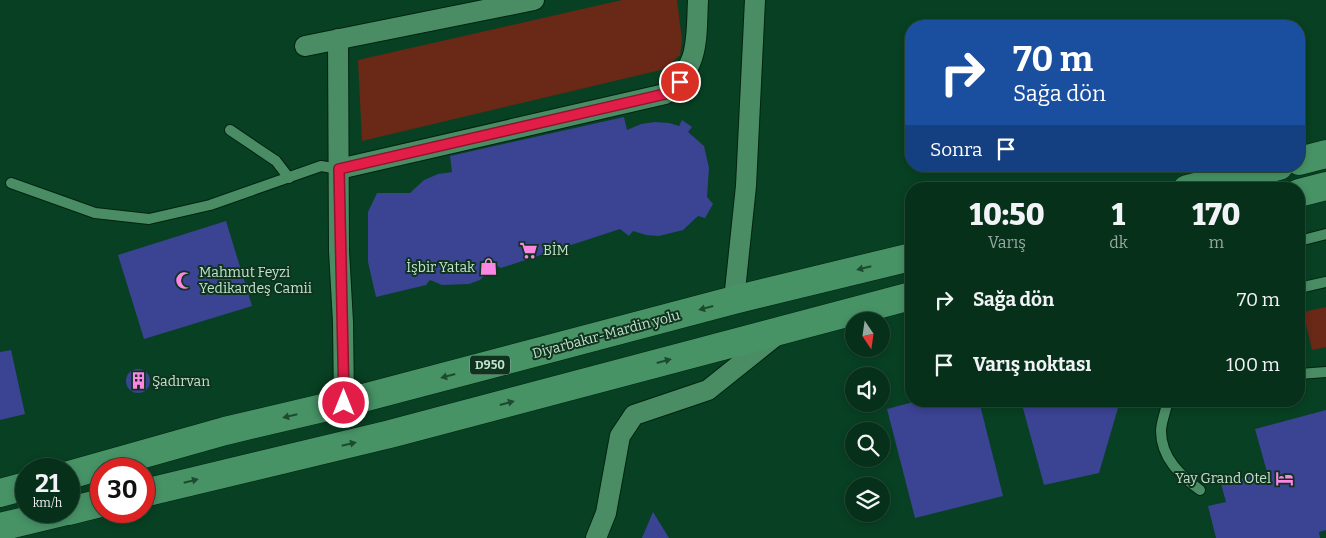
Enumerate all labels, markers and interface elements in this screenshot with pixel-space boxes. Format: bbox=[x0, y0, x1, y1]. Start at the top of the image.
text: 70 m bbox=[1013, 38, 1093, 80]
icon: right bbox=[930, 40, 995, 105]
pin bbox=[659, 61, 701, 103]
icon: arrive bbox=[666, 68, 694, 96]
text: Sağa dön bbox=[1013, 80, 1106, 107]
icon: arrive bbox=[992, 135, 1020, 163]
text: Sonra bbox=[930, 138, 982, 161]
text: 10:50 bbox=[970, 197, 1045, 233]
text: 1 bbox=[1112, 197, 1125, 233]
text: 170 bbox=[1192, 197, 1240, 233]
text: Varış bbox=[988, 233, 1026, 252]
text: dk bbox=[1109, 233, 1128, 252]
text: m bbox=[1209, 233, 1224, 252]
supermarket icon: BİM bbox=[519, 240, 539, 260]
place label: BİM bbox=[543, 242, 569, 259]
shop icon: İşbir Yatak bbox=[479, 257, 499, 277]
place label: İşbir Yatak bbox=[406, 259, 475, 276]
place label: Mahmut Feyzi Yedikardeş Camii bbox=[199, 264, 312, 297]
one-way arrow bbox=[856, 264, 871, 272]
mosque icon: Mahmut Feyzi Yedikardeş Camii bbox=[175, 270, 195, 290]
icon: right bbox=[930, 286, 958, 314]
text: Sağa dön bbox=[973, 288, 1054, 311]
text: 70 m bbox=[1237, 288, 1280, 311]
one-way arrow bbox=[699, 304, 714, 312]
street label: Diyarbakır-Mardin yolu bbox=[530, 306, 682, 362]
north arrow bbox=[845, 312, 890, 358]
map controls bbox=[845, 312, 890, 522]
icon: arrive bbox=[930, 351, 958, 379]
text: Varış noktası bbox=[973, 353, 1091, 376]
text: 100 m bbox=[1226, 353, 1280, 376]
road number: D950 bbox=[470, 356, 510, 374]
one-way arrow bbox=[656, 357, 671, 365]
button: sound bbox=[845, 367, 890, 412]
building icon: Şadırvan bbox=[128, 371, 148, 391]
one-way arrow bbox=[440, 372, 455, 380]
place label: Şadırvan bbox=[152, 373, 210, 390]
position arrow bbox=[317, 376, 369, 428]
one-way arrow bbox=[499, 399, 514, 407]
one-way arrow bbox=[283, 412, 298, 420]
button: search bbox=[845, 422, 890, 467]
one-way arrow bbox=[342, 440, 357, 448]
speed limit sign: 30 bbox=[90, 458, 155, 523]
hotel icon: Yay Grand Otel bbox=[1275, 468, 1295, 488]
text: 21 bbox=[35, 469, 60, 499]
place label: Yay Grand Otel bbox=[1175, 470, 1271, 487]
one-way arrow bbox=[184, 477, 199, 485]
button: layers bbox=[845, 477, 890, 522]
text: km/h bbox=[33, 496, 62, 510]

